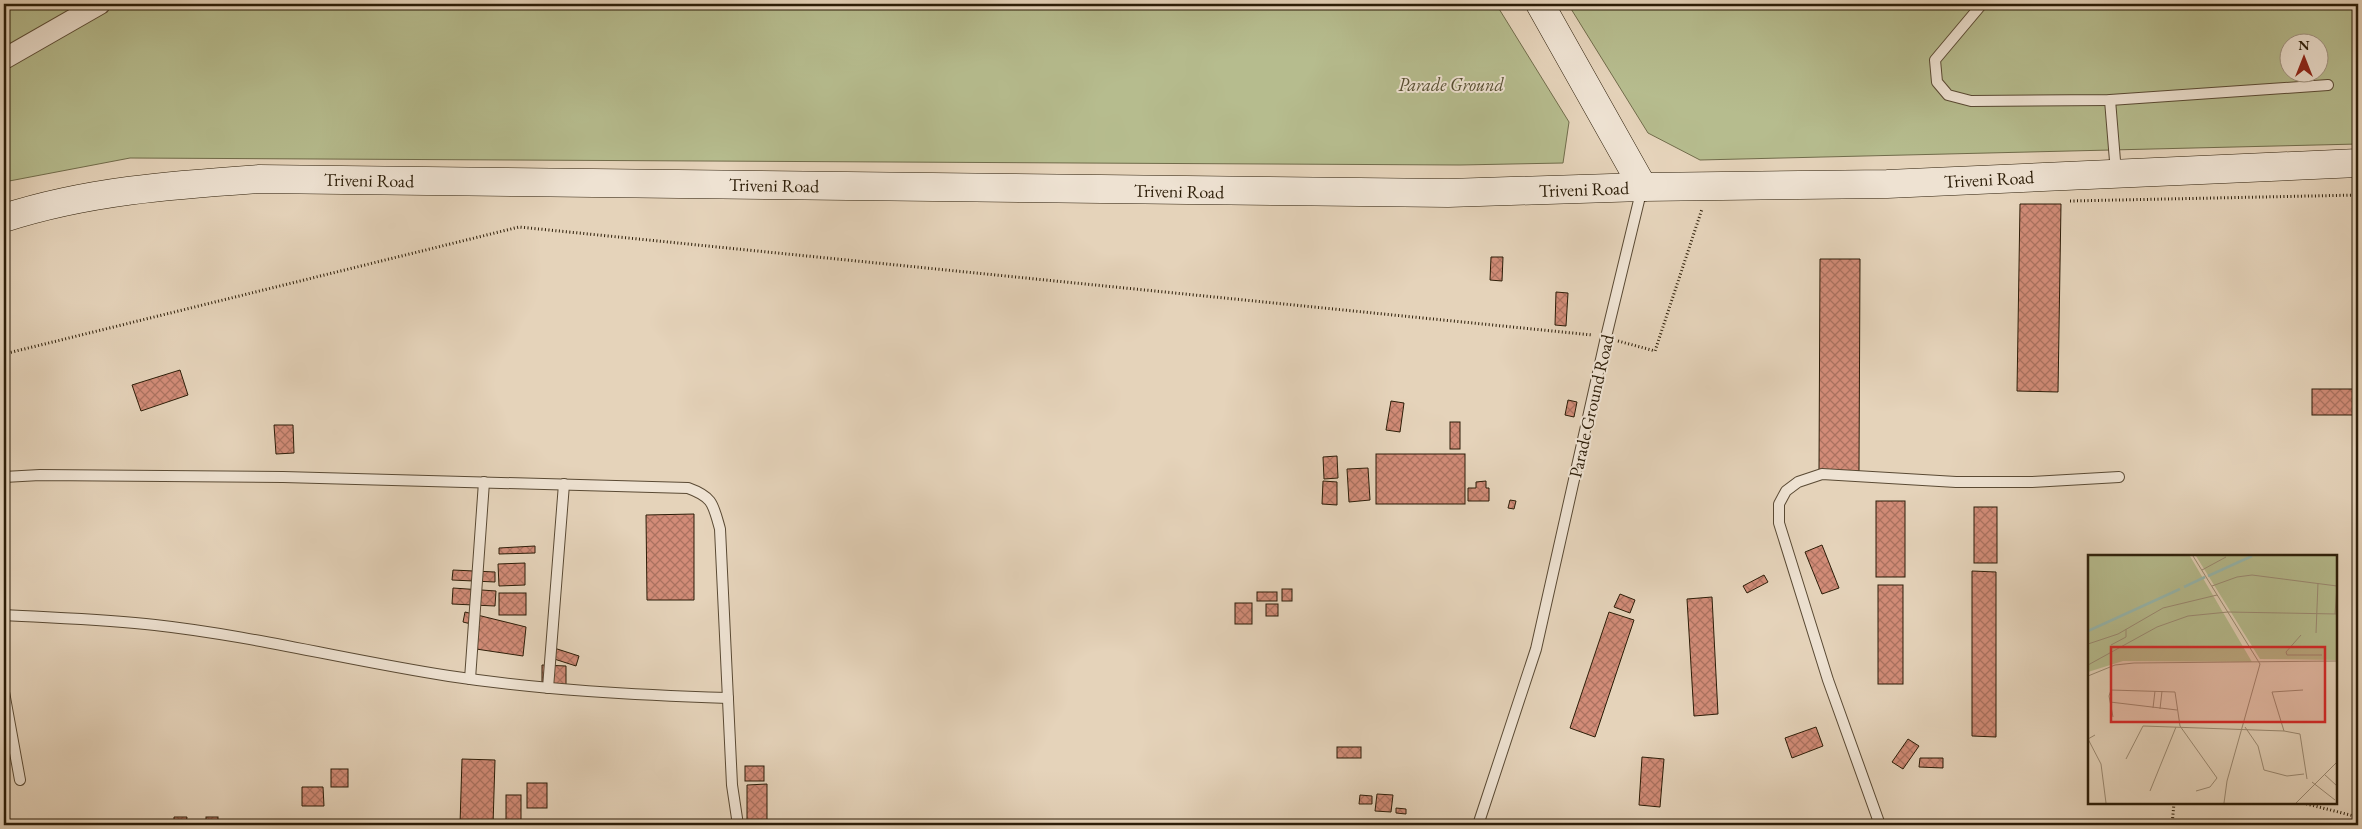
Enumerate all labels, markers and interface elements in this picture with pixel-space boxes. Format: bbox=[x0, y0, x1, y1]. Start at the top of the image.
north arrow bbox=[2280, 32, 2330, 82]
text: N bbox=[2298, 36, 2310, 54]
park label: Parade Ground bbox=[1398, 73, 1504, 96]
street label: Triveni Road bbox=[1943, 165, 2036, 193]
street label: Triveni Road bbox=[324, 168, 415, 192]
street label: Triveni Road bbox=[729, 173, 820, 197]
street label: Triveni Road bbox=[1538, 176, 1630, 202]
street label: Triveni Road bbox=[1134, 179, 1225, 203]
street label: Parade Ground Road bbox=[1563, 331, 1619, 480]
inset map bbox=[2088, 555, 2337, 804]

